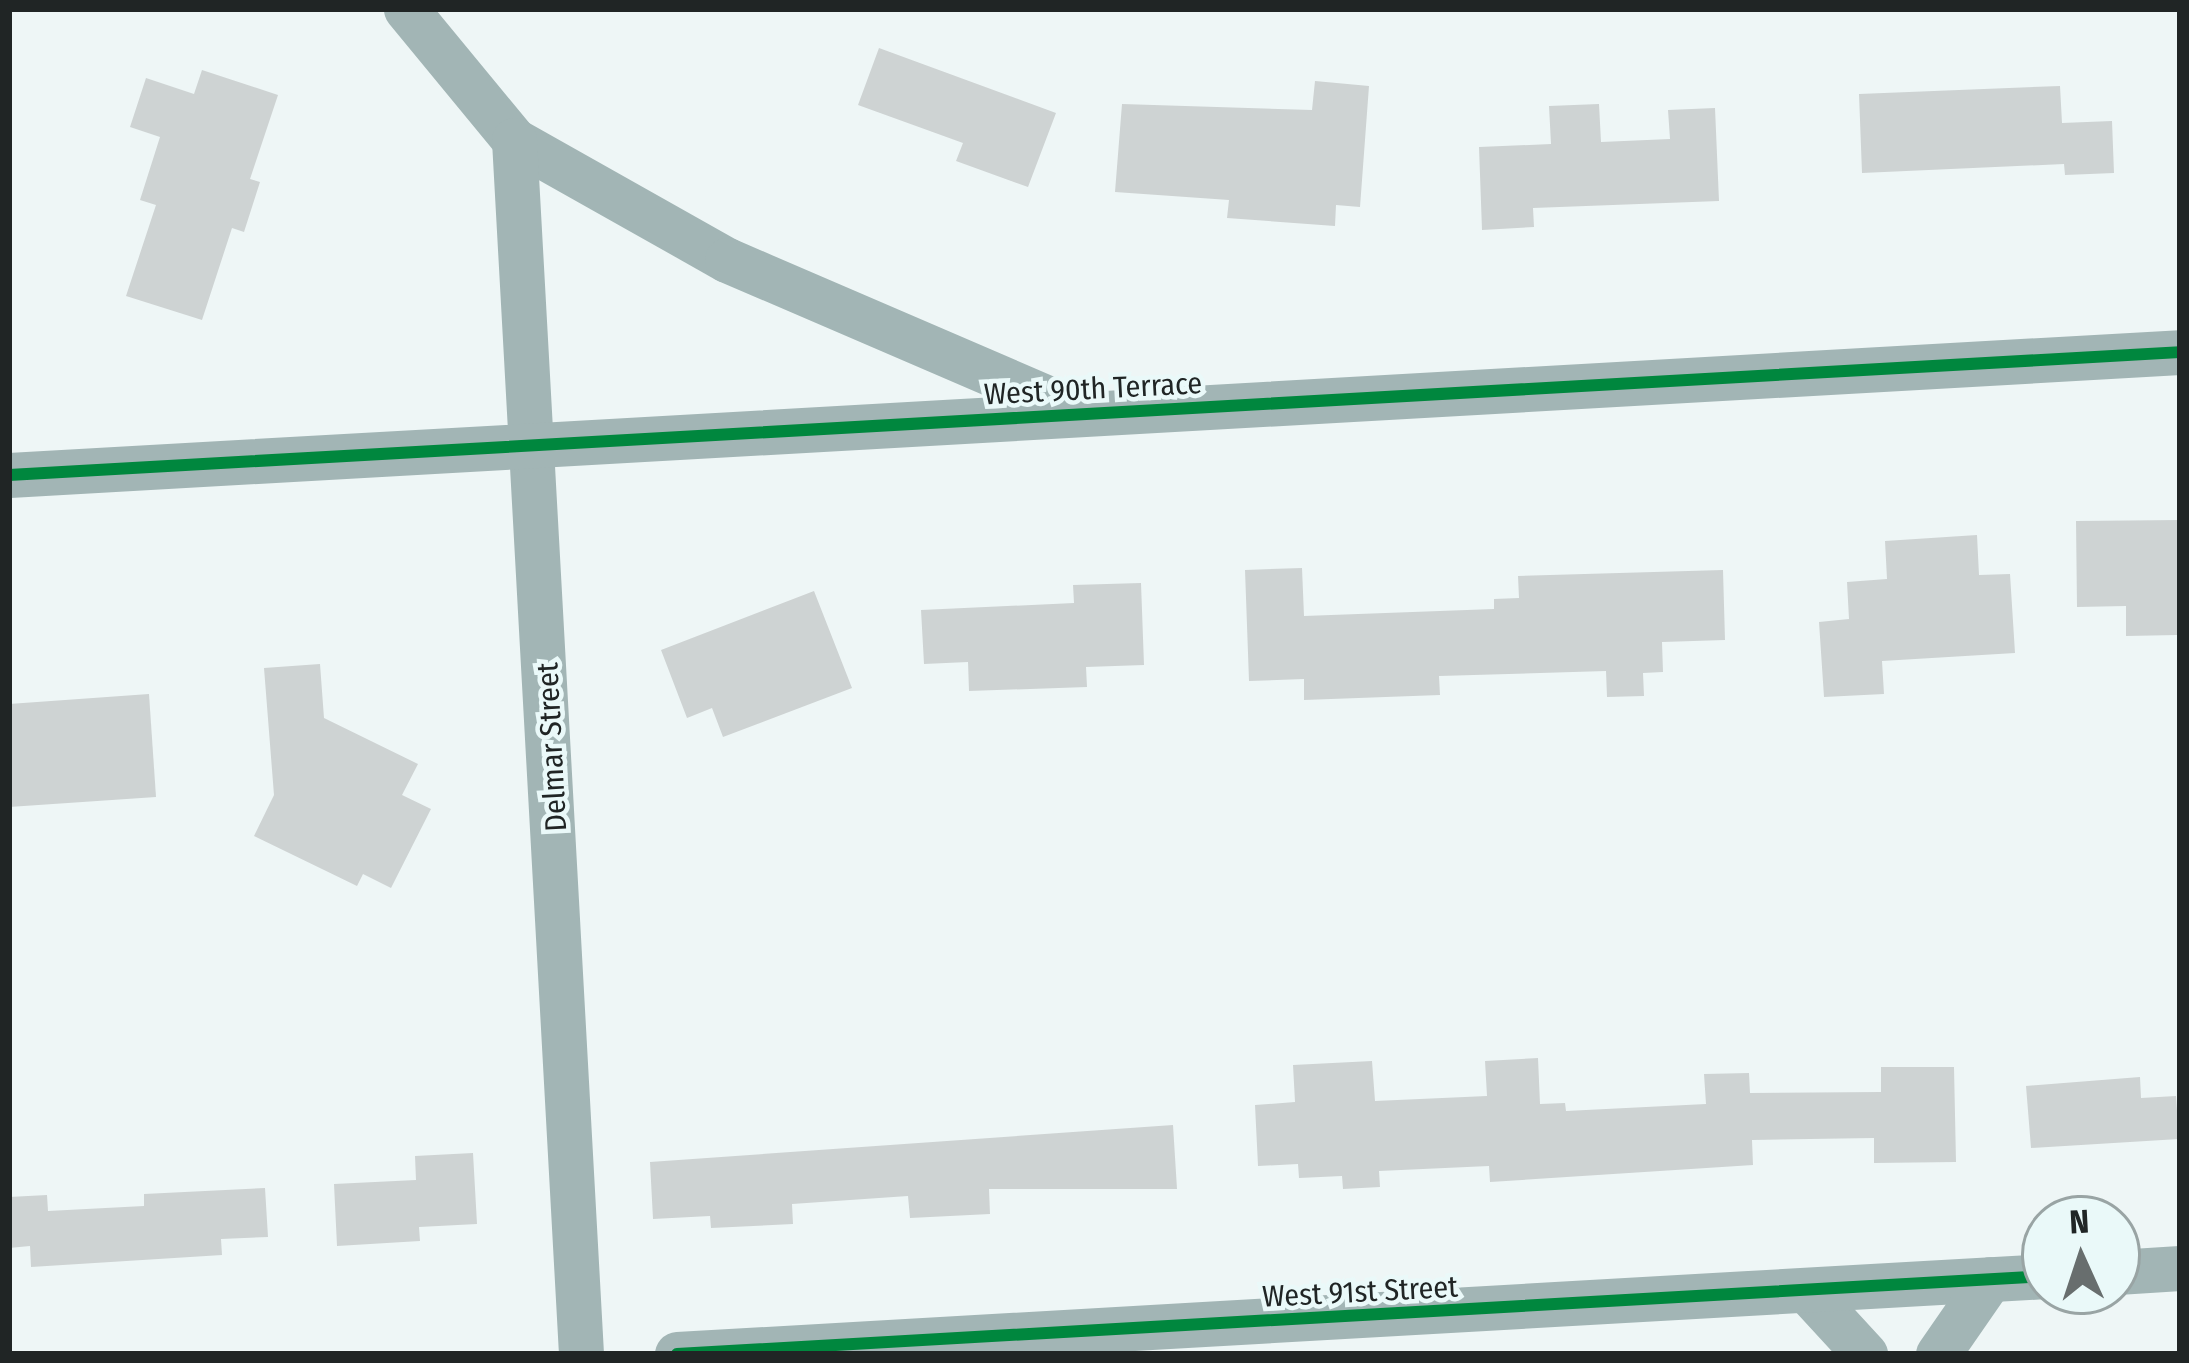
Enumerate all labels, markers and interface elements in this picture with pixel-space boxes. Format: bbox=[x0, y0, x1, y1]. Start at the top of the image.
street label: West 90th Terrace bbox=[983, 365, 1203, 413]
street label: Delmar Street bbox=[530, 662, 574, 832]
north arrow bbox=[2021, 1195, 2141, 1315]
text: N bbox=[2068, 1202, 2090, 1243]
street label: West 91st Street bbox=[1261, 1269, 1459, 1315]

